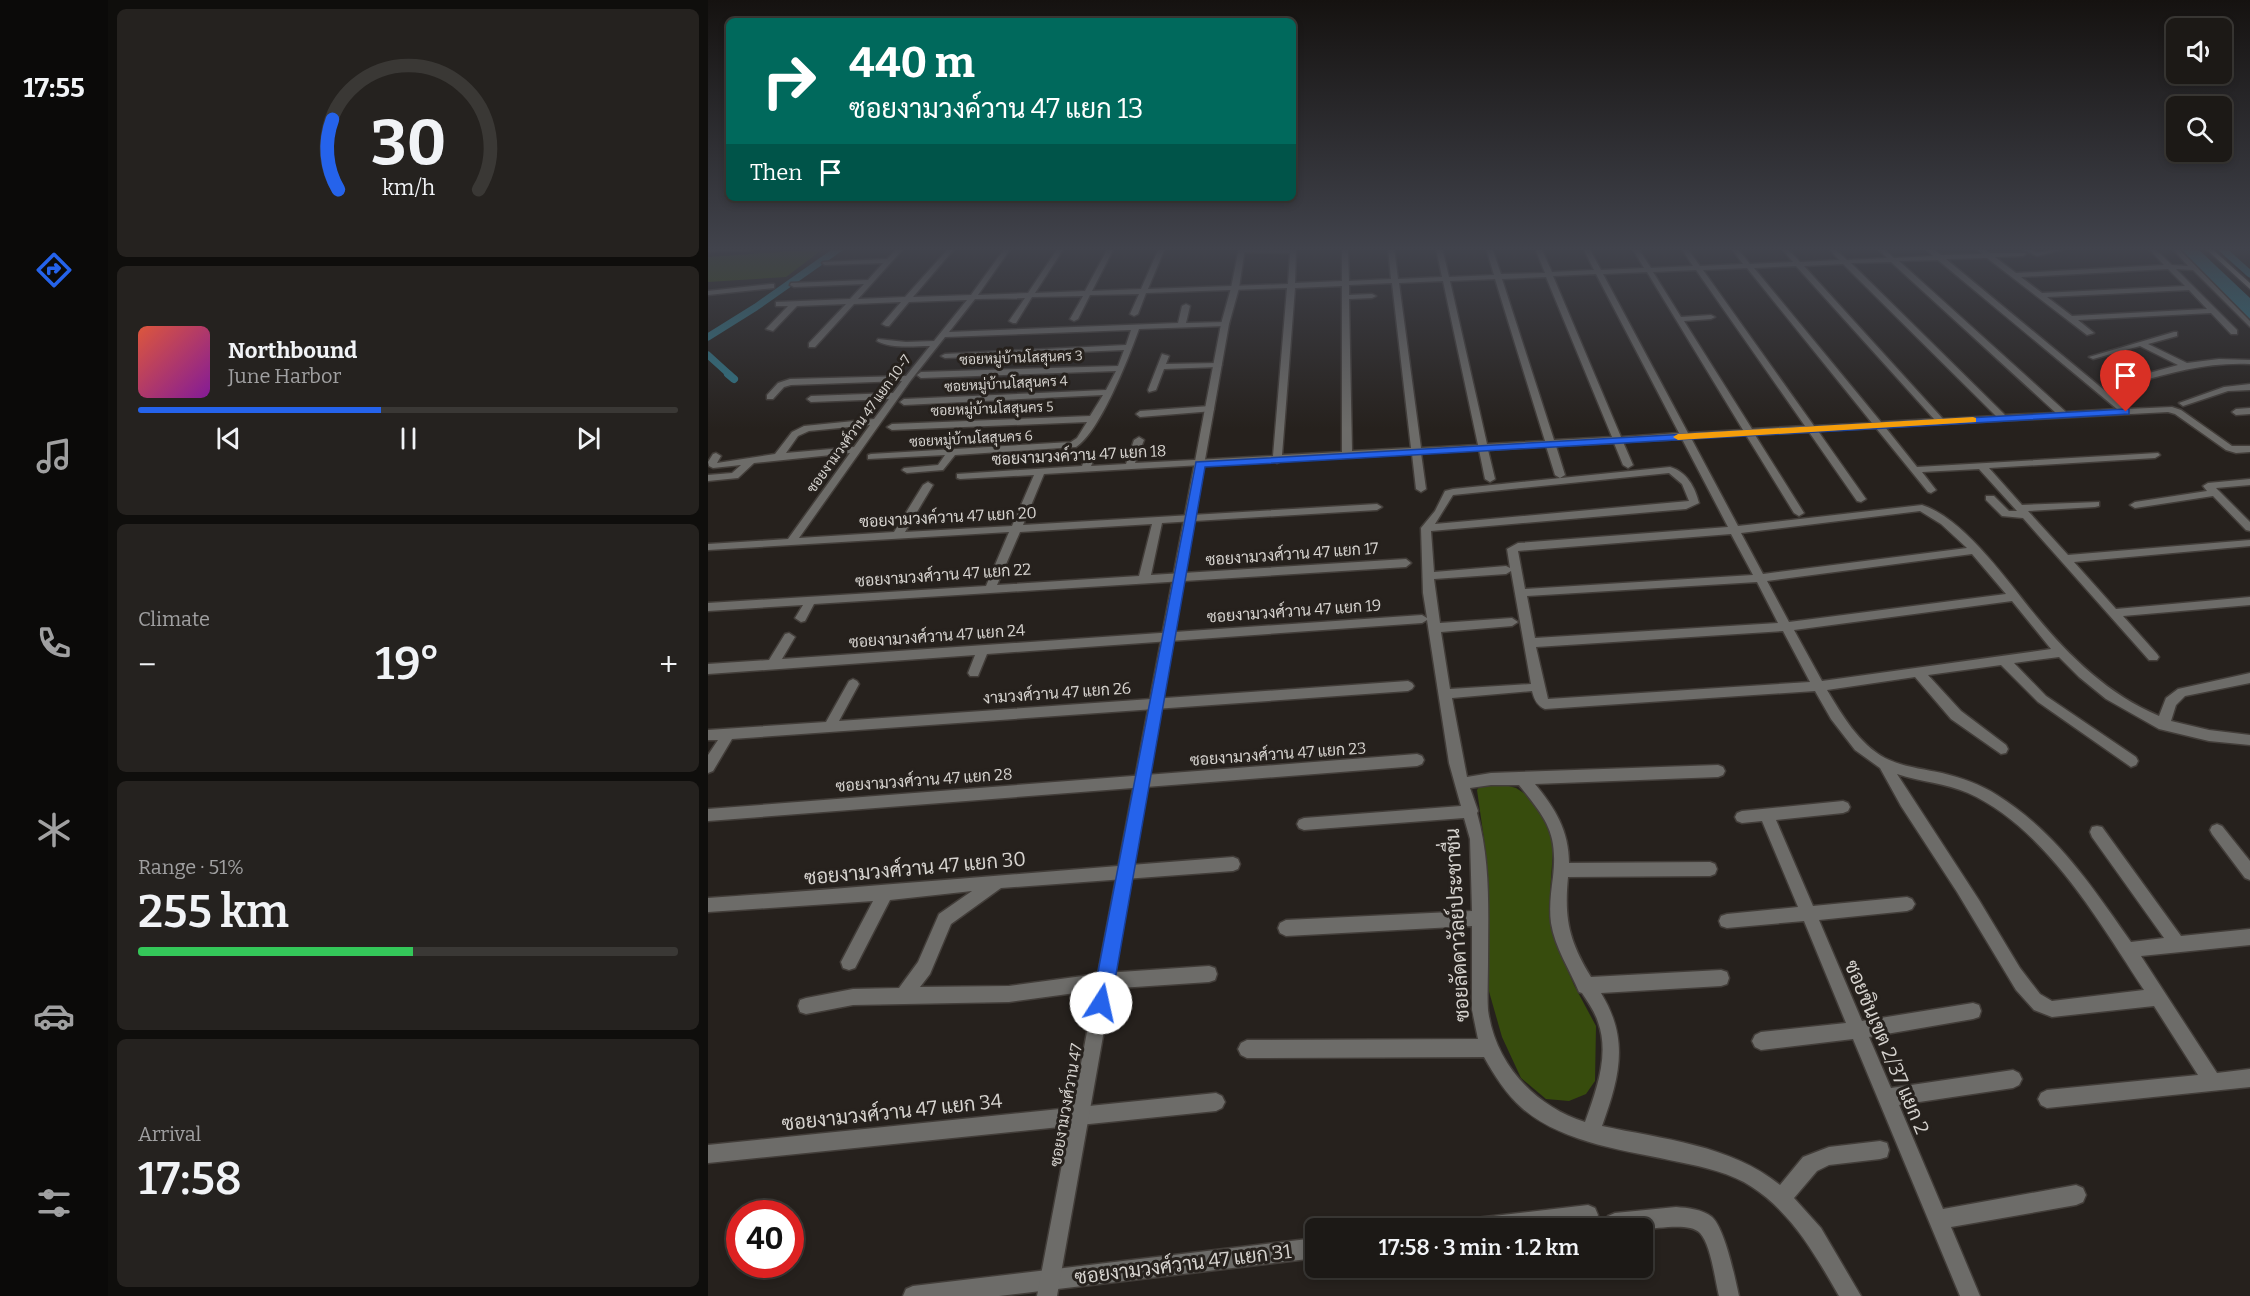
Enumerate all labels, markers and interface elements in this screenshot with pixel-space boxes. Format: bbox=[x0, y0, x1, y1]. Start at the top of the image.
map controls bbox=[2166, 18, 2232, 162]
button: sound bbox=[2166, 18, 2232, 84]
text: 440 m bbox=[849, 38, 975, 88]
icon: right bbox=[750, 42, 828, 120]
text: 17:55 bbox=[23, 72, 85, 104]
text: ซอยงามวงค์วาน 47 แยก 13 bbox=[849, 93, 1143, 125]
button: search bbox=[2166, 96, 2232, 162]
text: 30 bbox=[370, 106, 446, 181]
icon: arrive bbox=[814, 156, 847, 189]
text: Then bbox=[750, 159, 802, 186]
text: km/h bbox=[381, 176, 435, 202]
icon: directions bbox=[33, 249, 75, 291]
text: Northbound bbox=[228, 337, 357, 364]
street label: ซอยหมู่บ้านโสสุนคร 3 bbox=[959, 346, 1083, 370]
pin bbox=[2100, 350, 2151, 412]
street label: ซอยงามวงศ์วาน 47 แยก 10-7 bbox=[802, 351, 915, 496]
icon: arrive bbox=[2109, 359, 2142, 392]
text: June Harbor bbox=[228, 364, 341, 388]
street label: ซอยหมู่บ้านโสสุนคร 4 bbox=[944, 371, 1068, 397]
street label: ซอยหมู่บ้านโสสุนคร 5 bbox=[930, 397, 1054, 421]
icon: previous bbox=[212, 422, 245, 455]
icon: pause bbox=[392, 422, 425, 455]
icon: next bbox=[572, 422, 605, 455]
street label: ซอยหมู่บ้านโสสุนคร 6 bbox=[909, 426, 1033, 452]
icon: music bbox=[33, 435, 75, 477]
street label: ซอยงามวงค์วาน 47 แยก 18 bbox=[991, 438, 1167, 469]
street label: ซอยงามวงค์วาน 47 แยก 20 bbox=[859, 500, 1037, 531]
street label: ซอยงามวงศ์วาน 47 แยก 17 bbox=[1205, 535, 1379, 570]
street label: ซอยงามวงศ์วาน 47 แยก 22 bbox=[854, 556, 1032, 591]
street label: ซอยงามวงศ์วาน 47 แยก 19 bbox=[1206, 592, 1382, 627]
text: Climate bbox=[138, 607, 210, 631]
street label: ซอยงามวงศ์วาน 47 แยก 24 bbox=[848, 617, 1027, 652]
icon: phone bbox=[33, 622, 75, 664]
text: 19° bbox=[375, 637, 440, 691]
text: − bbox=[138, 645, 156, 685]
text: + bbox=[659, 645, 678, 685]
street label: งามวงศ์วาน 47 แยก 26 bbox=[982, 675, 1132, 708]
street label: ซอยงามวงศ์วาน 47 แยก 23 bbox=[1189, 735, 1367, 770]
street label: ซอยงามวงศ์วาน 47 แยก 28 bbox=[835, 761, 1013, 796]
icon: climate bbox=[33, 809, 75, 851]
street label: ซอยลัดดาวัลย์ประชาชื่น bbox=[1435, 828, 1474, 1023]
street label: ซอยงามวงศ์วาน 47 แยก 30 bbox=[803, 844, 1027, 890]
text: Range · 51% bbox=[138, 855, 244, 879]
text: 255 km bbox=[138, 885, 289, 939]
street label: ซอยชินเขต 2/37 แยก 2 bbox=[1839, 956, 1935, 1138]
position arrow bbox=[1069, 971, 1133, 1035]
icon: car bbox=[33, 995, 75, 1037]
street label: ซอยงามวงศ์วาน 47 bbox=[1043, 1041, 1086, 1168]
street label: ซอยงามวงศ์วาน 47 แยก 34 bbox=[780, 1086, 1004, 1136]
text: Arrival bbox=[138, 1122, 201, 1146]
text: 17:58 bbox=[138, 1152, 242, 1206]
icon: filters bbox=[33, 1182, 75, 1224]
speed limit sign: 40 bbox=[726, 1200, 804, 1278]
text: 17:58 · 3 min · 1.2 km bbox=[1379, 1234, 1579, 1261]
street label: ซอยงามวงศ์วาน 47 แยก 31 bbox=[1073, 1237, 1293, 1289]

